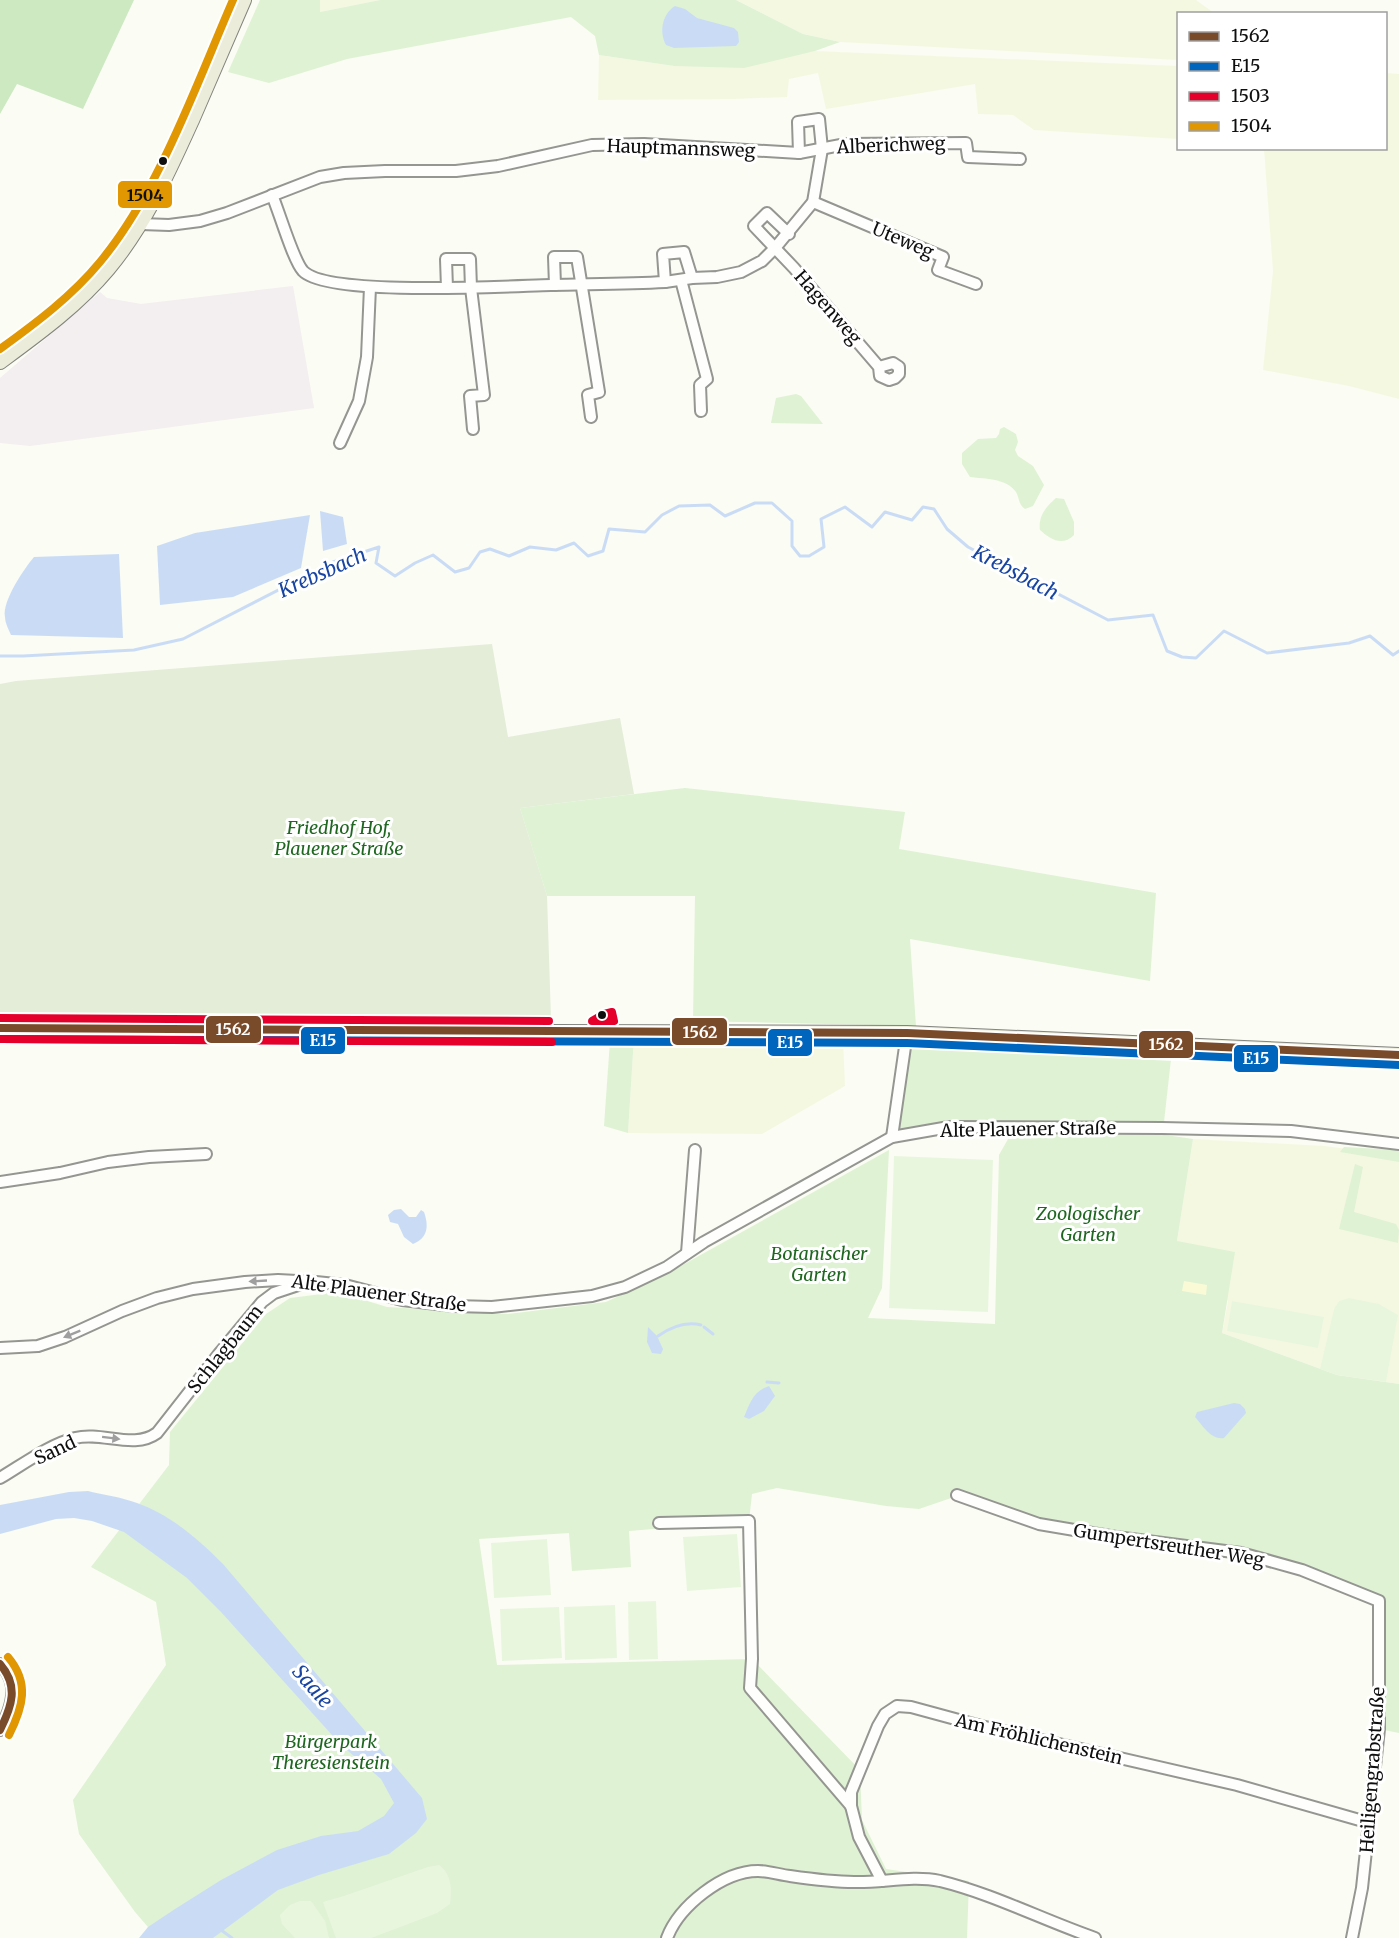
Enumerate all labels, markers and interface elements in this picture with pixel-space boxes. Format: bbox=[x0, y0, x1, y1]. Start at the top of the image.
legend bbox=[1177, 12, 1387, 150]
text: 1562 bbox=[1231, 24, 1270, 47]
text: E15 bbox=[1231, 54, 1260, 77]
text: 1503 bbox=[1231, 84, 1270, 107]
text: 1504 bbox=[1231, 114, 1271, 137]
street label: Alberichweg bbox=[835, 132, 946, 158]
street label: Hauptmannsweg bbox=[606, 134, 756, 162]
unlabelled marker bbox=[157, 155, 169, 167]
line badge: 1504 bbox=[117, 180, 173, 209]
text: 1504 bbox=[127, 185, 163, 205]
street label: Uteweg bbox=[869, 217, 937, 263]
street label: Hagenweg bbox=[789, 265, 867, 349]
water label: Krebsbach bbox=[968, 539, 1063, 605]
water label: Krebsbach bbox=[273, 542, 370, 603]
park label: Friedhof Hof, Plauener Straße bbox=[274, 816, 404, 860]
unlabelled marker bbox=[596, 1009, 608, 1021]
line badge: 1562 bbox=[205, 1015, 262, 1044]
line badge: 1562 bbox=[671, 1017, 728, 1046]
text: 1562 bbox=[216, 1019, 250, 1039]
text: 1562 bbox=[683, 1022, 717, 1042]
line badge: E15 bbox=[300, 1026, 346, 1055]
line badge: E15 bbox=[767, 1028, 813, 1057]
text: E15 bbox=[310, 1030, 336, 1050]
line badge: 1562 bbox=[1138, 1030, 1194, 1059]
text: E15 bbox=[777, 1032, 803, 1052]
text: 1562 bbox=[1149, 1034, 1183, 1054]
line badge: E15 bbox=[1233, 1044, 1279, 1073]
text: E15 bbox=[1243, 1048, 1269, 1068]
street label: Alte Plauener Straße bbox=[939, 1116, 1116, 1142]
park label: Zoologischer Garten bbox=[1035, 1202, 1141, 1246]
park label: Botanischer Garten bbox=[771, 1242, 868, 1286]
street label: Alte Plauener Straße bbox=[289, 1269, 468, 1317]
one-way arrow bbox=[249, 1276, 268, 1286]
street label: Schlagbaum bbox=[182, 1300, 268, 1398]
one-way arrow bbox=[63, 1329, 81, 1339]
street label: Sand bbox=[30, 1430, 80, 1470]
one-way arrow bbox=[101, 1433, 120, 1442]
street label: Gumpertsreuther Weg bbox=[1072, 1519, 1266, 1571]
water label: Saale bbox=[287, 1659, 339, 1713]
street label: Heiligengrabstraße bbox=[1355, 1686, 1389, 1854]
street label: Am Fröhlichenstein bbox=[952, 1708, 1125, 1769]
park label: Bürgerpark Theresienstein bbox=[272, 1730, 390, 1774]

